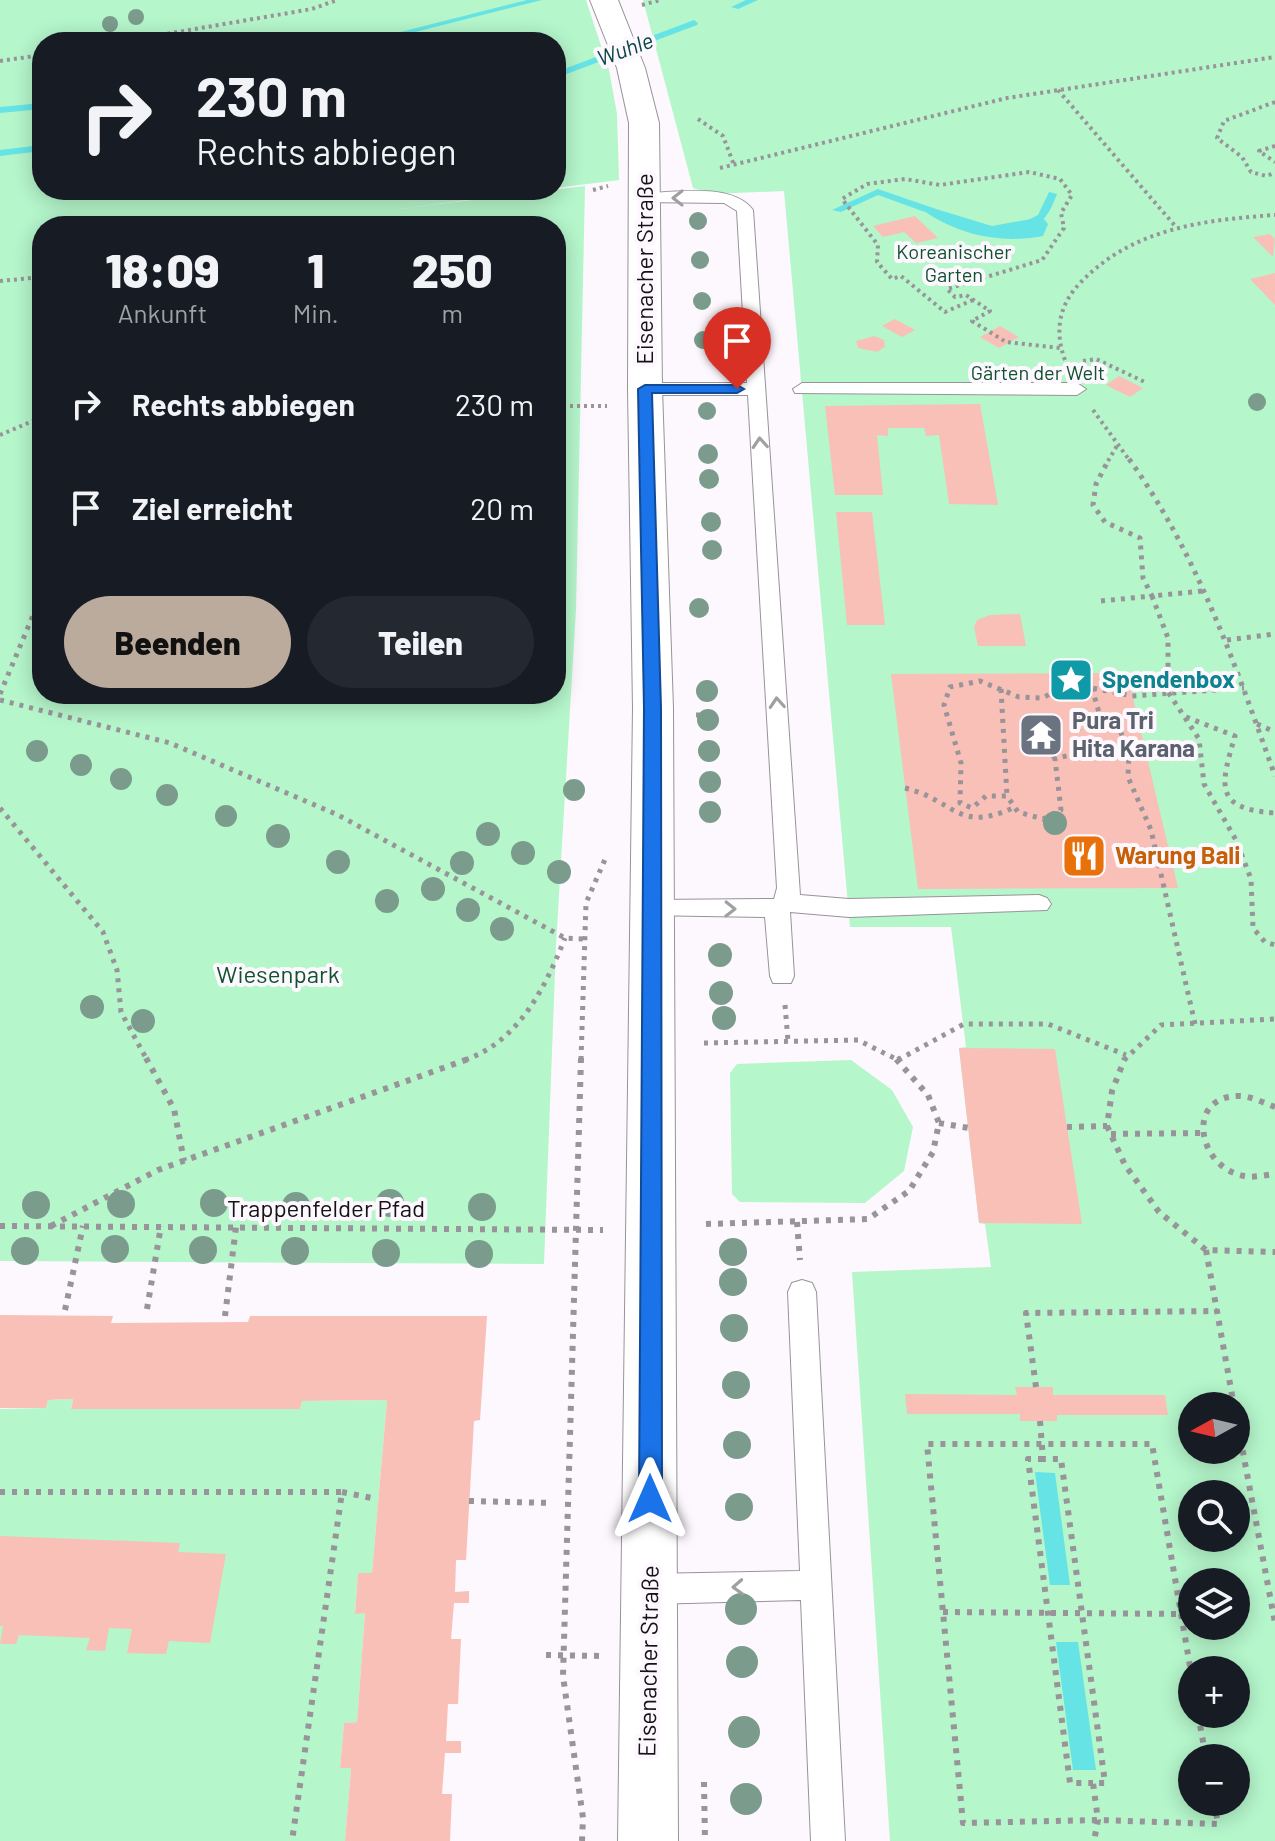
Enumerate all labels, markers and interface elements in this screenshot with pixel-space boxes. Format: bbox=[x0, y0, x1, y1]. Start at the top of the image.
water label: Wuhle bbox=[593, 26, 656, 70]
text: 230 m bbox=[196, 61, 347, 128]
icon: right bbox=[64, 64, 168, 168]
text: Rechts abbiegen bbox=[196, 129, 457, 172]
street label: Eisenacher Straße bbox=[629, 173, 658, 365]
one-way arrow bbox=[671, 189, 684, 207]
park label: Koreanischer Garten bbox=[896, 239, 1012, 286]
text: 18:09 bbox=[105, 240, 220, 298]
text: 1 bbox=[307, 240, 324, 298]
text: 250 bbox=[412, 240, 493, 298]
text: Ankunft bbox=[118, 297, 207, 328]
text: Min. bbox=[293, 297, 339, 328]
text: m bbox=[442, 297, 463, 328]
pin bbox=[703, 307, 771, 389]
icon: arrive bbox=[715, 319, 759, 363]
park label: Gärten der Welt bbox=[971, 360, 1105, 384]
icon: right bbox=[64, 382, 108, 426]
text: Rechts abbiegen bbox=[132, 386, 355, 422]
text: 230 m bbox=[455, 386, 534, 422]
one-way arrow bbox=[752, 436, 769, 449]
icon: arrive bbox=[64, 486, 108, 530]
text: Ziel erreicht bbox=[132, 490, 293, 526]
text: 20 m bbox=[470, 490, 534, 526]
button: Beenden bbox=[64, 596, 291, 688]
button: Teilen bbox=[307, 596, 534, 688]
place icon: Spendenbox bbox=[1047, 656, 1095, 704]
place label: Spendenbox bbox=[1102, 664, 1235, 693]
one-way arrow bbox=[769, 696, 786, 709]
place label: Pura Tri Hita Karana bbox=[1072, 705, 1195, 762]
temple icon: Pura Tri Hita Karana bbox=[1017, 711, 1065, 759]
restaurant icon: Warung Bali bbox=[1060, 832, 1108, 880]
place label: Warung Bali bbox=[1115, 840, 1240, 869]
one-way arrow bbox=[724, 900, 737, 918]
park label: Wiesenpark bbox=[216, 959, 340, 988]
street label: Trappenfelder Pfad bbox=[227, 1193, 425, 1222]
north arrow bbox=[1178, 1392, 1250, 1464]
map controls bbox=[1178, 1392, 1250, 1816]
position arrow bbox=[608, 1457, 692, 1541]
button: search bbox=[1178, 1480, 1250, 1552]
street label: Eisenacher Straße bbox=[631, 1565, 664, 1757]
button: layers bbox=[1178, 1568, 1250, 1640]
one-way arrow bbox=[731, 1579, 744, 1596]
button: + bbox=[1178, 1656, 1250, 1728]
button: − bbox=[1178, 1744, 1250, 1816]

